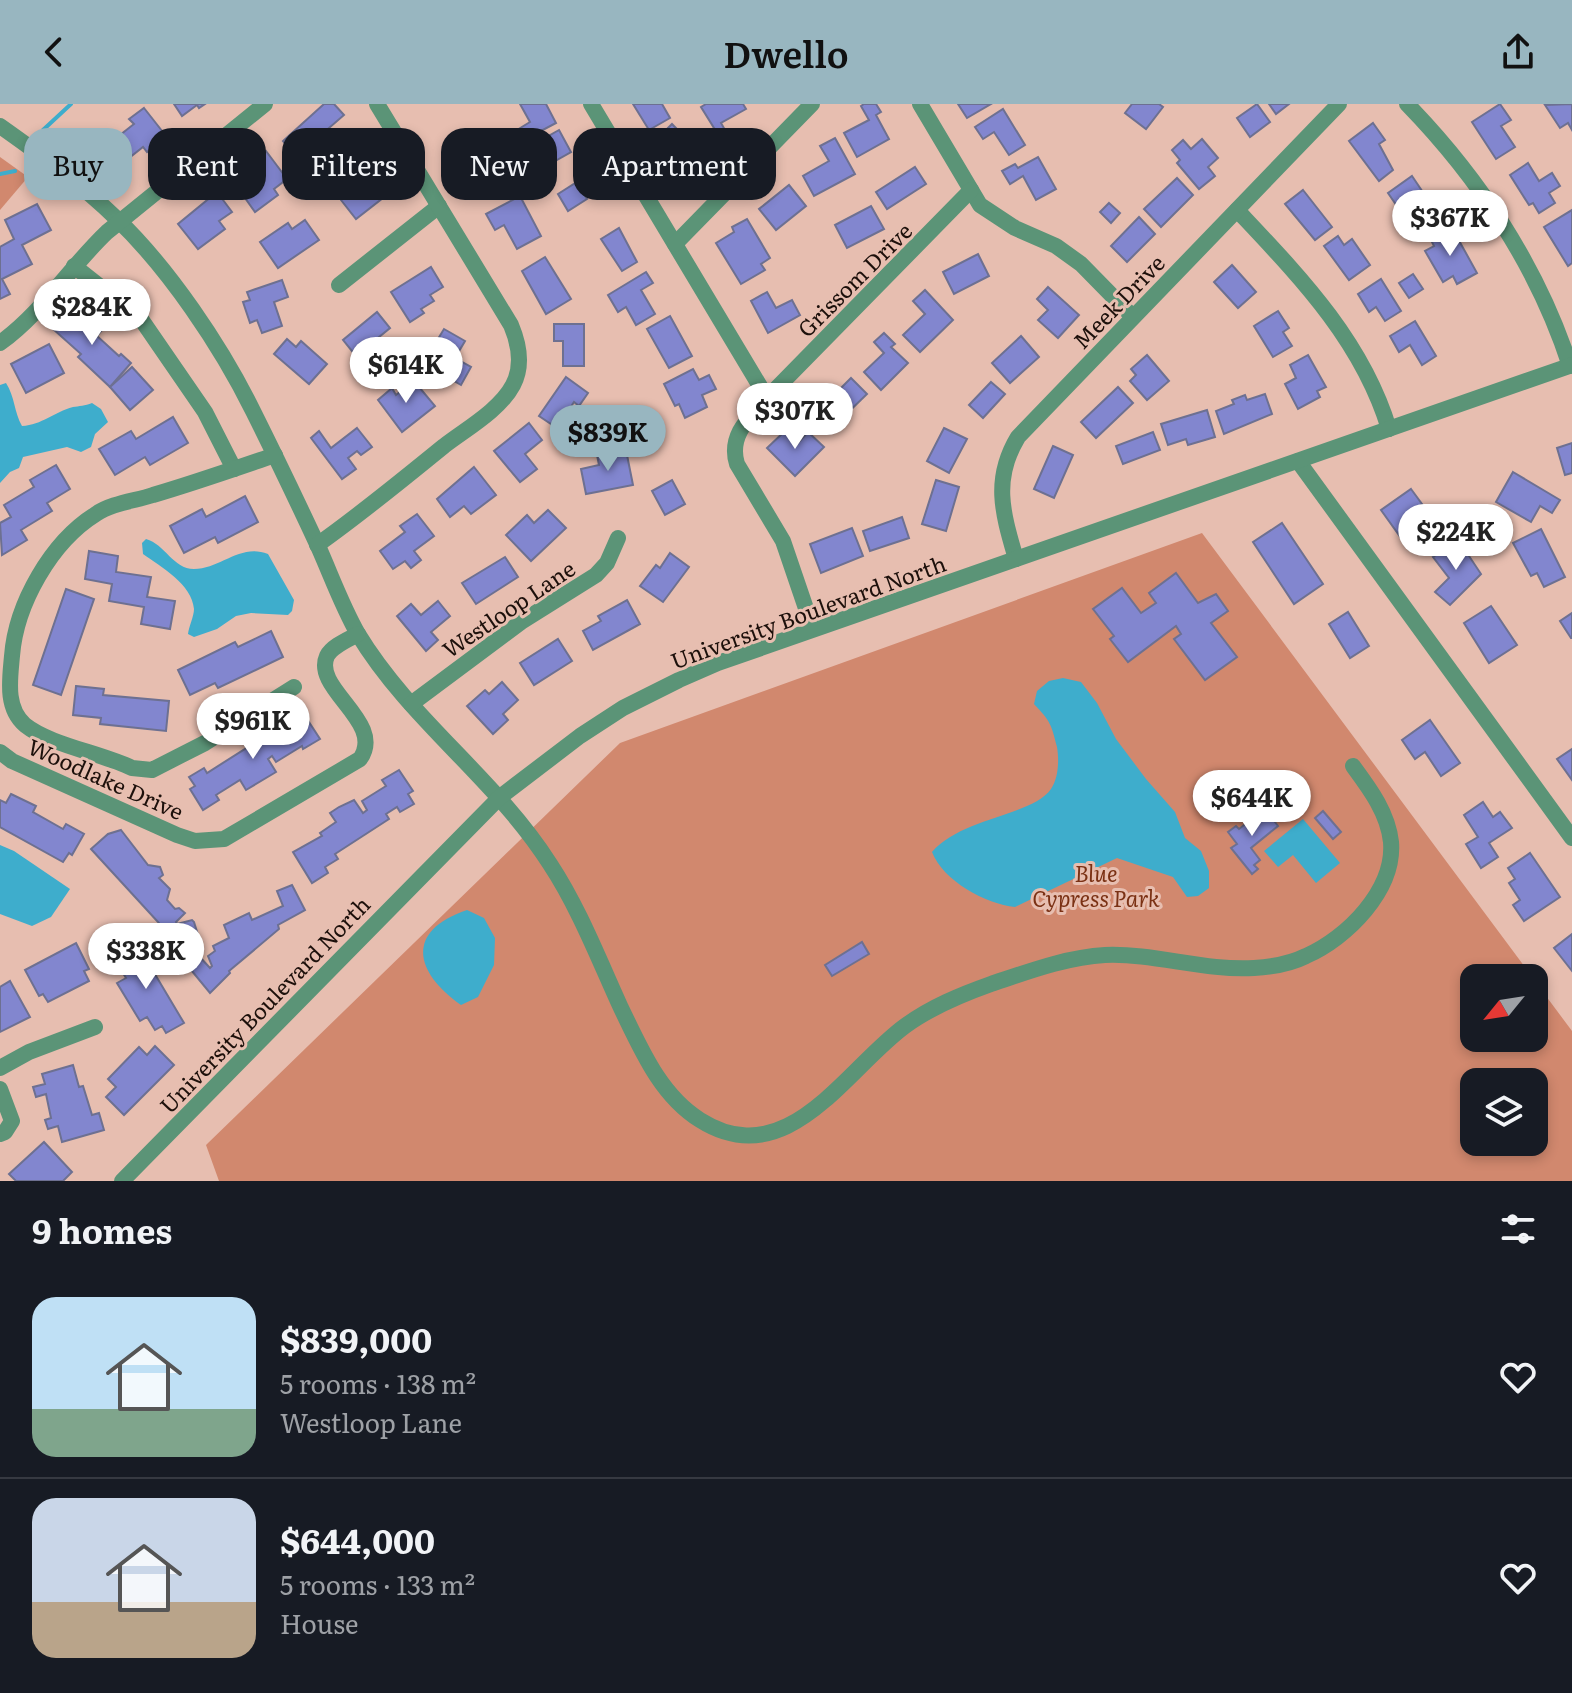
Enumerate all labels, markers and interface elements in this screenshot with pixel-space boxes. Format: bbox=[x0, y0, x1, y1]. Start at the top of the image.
text: Dwello bbox=[723, 26, 849, 79]
icon: back bbox=[32, 30, 76, 74]
icon: share bbox=[1496, 30, 1540, 74]
chip: Buy bbox=[24, 128, 132, 200]
chip: Rent bbox=[148, 128, 266, 200]
chip: Filters bbox=[282, 128, 425, 200]
chip: New bbox=[441, 128, 557, 200]
chip: Apartment bbox=[573, 128, 776, 200]
pin: $367K bbox=[1394, 190, 1506, 258]
text: $367K bbox=[1410, 196, 1490, 235]
street label: Grissom Drive bbox=[789, 214, 919, 344]
street label: Meek Drive bbox=[1065, 246, 1171, 356]
pin: $284K bbox=[36, 279, 148, 347]
text: $284K bbox=[52, 285, 132, 324]
pin: $614K bbox=[350, 337, 462, 405]
text: $614K bbox=[368, 343, 444, 382]
pin: $307K bbox=[739, 383, 851, 451]
text: $307K bbox=[755, 389, 835, 428]
pin: $839K bbox=[552, 405, 664, 473]
text: $839K bbox=[568, 411, 648, 450]
pin: $224K bbox=[1400, 504, 1512, 572]
text: $224K bbox=[1416, 510, 1496, 549]
street label: University Boulevard North bbox=[666, 546, 950, 676]
street label: Westloop Lane bbox=[435, 551, 581, 665]
pin: $961K bbox=[197, 693, 309, 761]
text: $961K bbox=[215, 699, 291, 738]
street label: Woodlake Drive bbox=[23, 729, 189, 827]
pin: $644K bbox=[1196, 770, 1308, 838]
text: $644K bbox=[1211, 776, 1293, 815]
park label: Blue Cypress Park bbox=[1032, 856, 1160, 914]
street label: University Boulevard North bbox=[151, 888, 377, 1120]
pin: $338K bbox=[90, 923, 202, 991]
text: $338K bbox=[106, 929, 186, 968]
north arrow bbox=[1460, 964, 1548, 1052]
map controls bbox=[1460, 964, 1548, 1156]
button: layers bbox=[1460, 1068, 1548, 1156]
text: 9 homes bbox=[32, 1204, 172, 1254]
icon: filters bbox=[1496, 1207, 1540, 1251]
text: $839,000 bbox=[280, 1313, 432, 1363]
icon: home bbox=[96, 1329, 192, 1425]
icon: heart bbox=[1496, 1355, 1540, 1399]
text: 5 rooms · 138 m² bbox=[280, 1363, 476, 1402]
text: Westloop Lane bbox=[280, 1402, 462, 1441]
text: $644,000 bbox=[280, 1514, 435, 1564]
icon: home bbox=[96, 1530, 192, 1626]
icon: heart bbox=[1496, 1556, 1540, 1600]
text: 5 rooms · 133 m² bbox=[280, 1564, 475, 1603]
text: House bbox=[280, 1603, 358, 1642]

